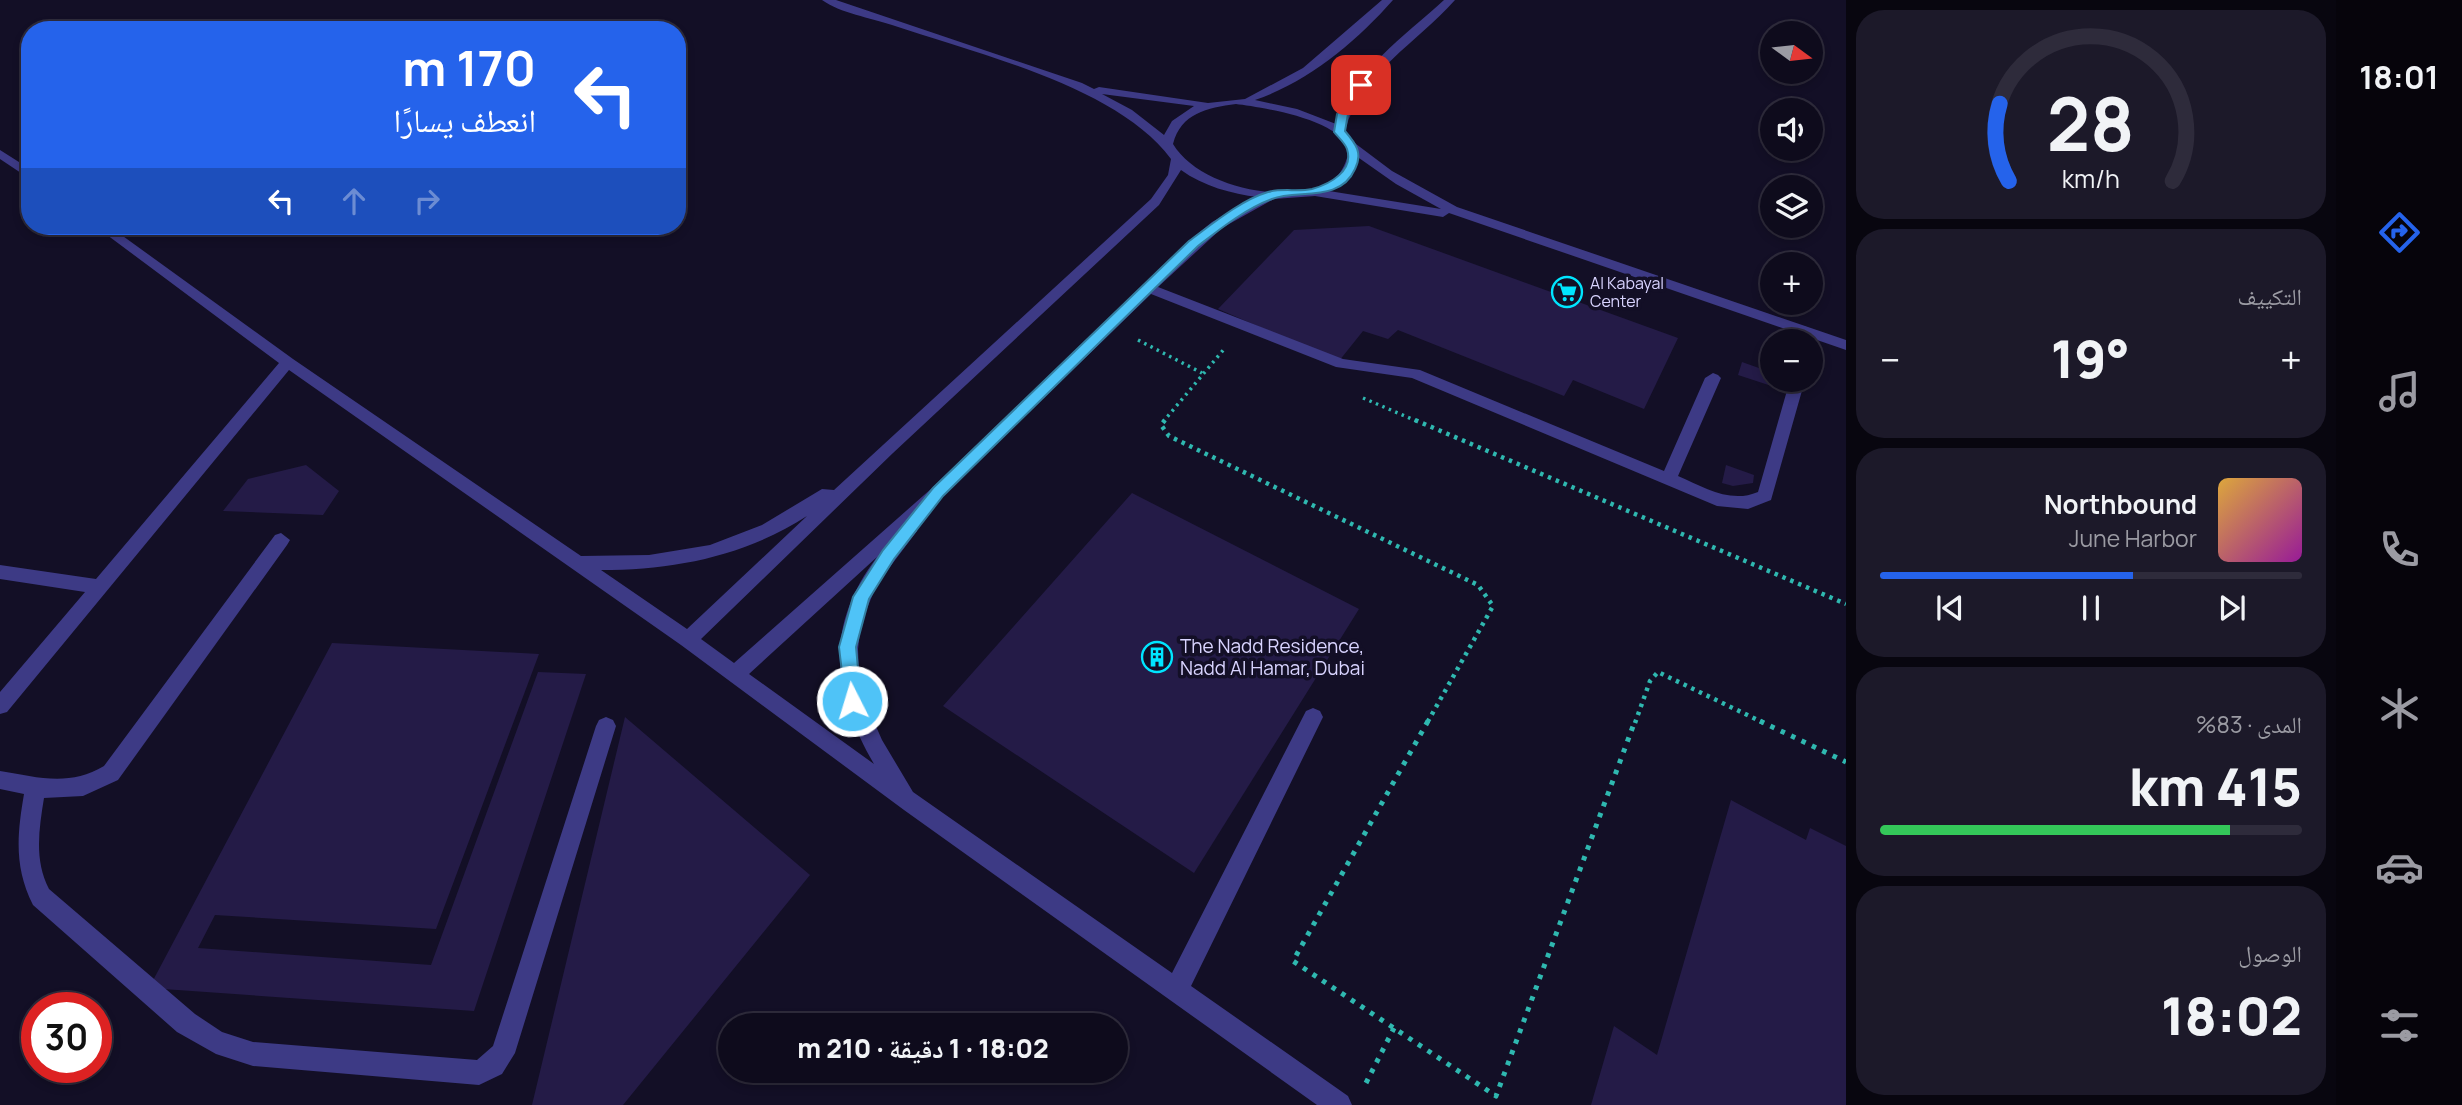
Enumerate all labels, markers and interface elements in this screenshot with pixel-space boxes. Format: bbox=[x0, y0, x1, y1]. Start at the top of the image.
north arrow bbox=[1760, 21, 1824, 84]
map controls bbox=[1760, 21, 1823, 392]
text: 170 m bbox=[402, 34, 536, 101]
icon: left bbox=[560, 49, 651, 140]
pin bbox=[1331, 55, 1391, 115]
text: 18:01 bbox=[2359, 55, 2439, 99]
icon: arrive bbox=[1342, 66, 1380, 104]
text: 28 bbox=[2047, 73, 2135, 173]
text: انعطف يسارًا bbox=[393, 98, 536, 142]
button: sound bbox=[1760, 98, 1823, 161]
text: km/h bbox=[2062, 160, 2120, 195]
button: layers bbox=[1760, 175, 1823, 238]
icon: left bbox=[262, 182, 300, 220]
icon: ahead bbox=[335, 182, 373, 220]
icon: right bbox=[408, 182, 446, 220]
icon: directions bbox=[2375, 208, 2424, 257]
button: + bbox=[1760, 252, 1823, 315]
place label: Al Kabayal Center bbox=[1590, 272, 1664, 312]
supermarket icon: Al Kabayal Center bbox=[1550, 275, 1584, 309]
text: التكييف bbox=[2237, 280, 2302, 312]
text: 19° bbox=[2051, 323, 2130, 394]
button: − bbox=[1760, 329, 1823, 392]
text: − bbox=[1880, 333, 1901, 385]
text: + bbox=[2280, 333, 2302, 385]
icon: music bbox=[2375, 367, 2424, 416]
text: Northbound bbox=[2044, 486, 2197, 522]
text: June Harbor bbox=[2069, 522, 2197, 554]
icon: phone bbox=[2375, 525, 2424, 574]
icon: previous bbox=[1931, 589, 1969, 627]
icon: pause bbox=[2072, 589, 2110, 627]
icon: next bbox=[2213, 589, 2251, 627]
place label: The Nadd Residence, Nadd Al Hamar, Dubai bbox=[1180, 633, 1365, 681]
building icon: The Nadd Residence, Nadd Al Hamar, Dubai bbox=[1140, 640, 1174, 674]
position arrow bbox=[815, 664, 889, 738]
icon: climate bbox=[2375, 684, 2424, 733]
text: المدى · 83% bbox=[2196, 708, 2302, 740]
text: 415 km bbox=[2129, 751, 2302, 822]
icon: car bbox=[2375, 843, 2424, 892]
text: الوصول bbox=[2238, 937, 2302, 969]
text: 18:02 bbox=[2161, 980, 2302, 1051]
speed limit sign: 30 bbox=[21, 992, 112, 1083]
icon: filters bbox=[2375, 1001, 2424, 1050]
text: 18:02 · 1 دقيقة · 210 m bbox=[797, 1030, 1049, 1066]

